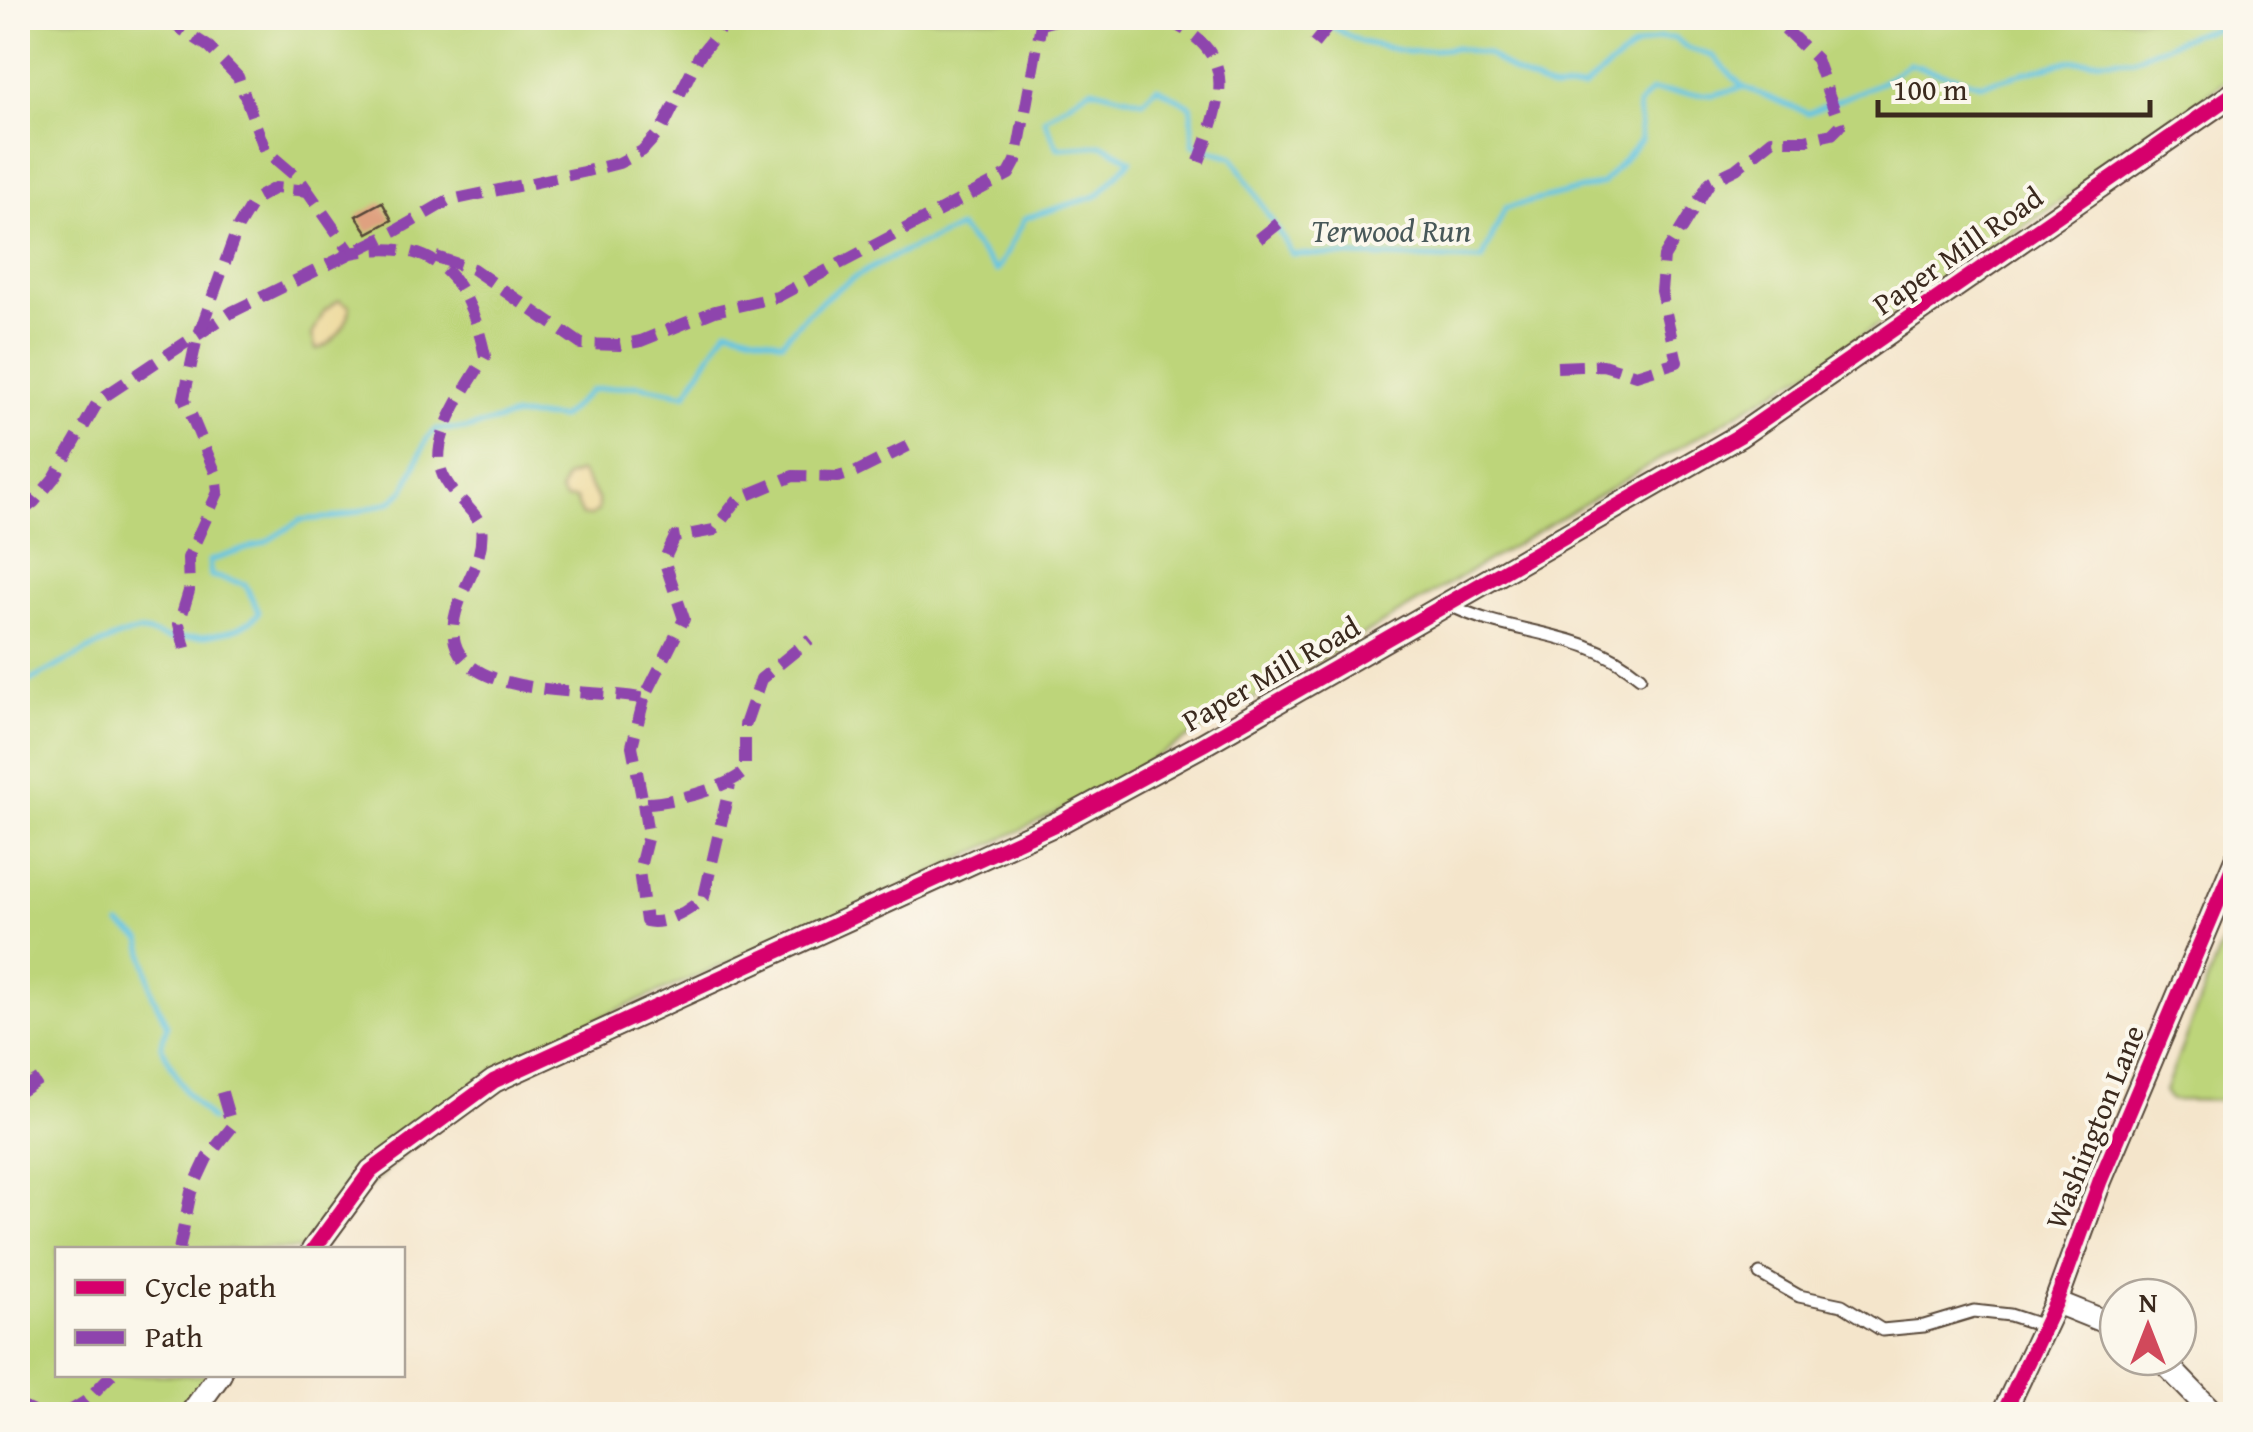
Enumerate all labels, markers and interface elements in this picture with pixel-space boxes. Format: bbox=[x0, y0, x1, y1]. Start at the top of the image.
scale bar bbox=[1878, 55, 2150, 117]
text: 100 m bbox=[1893, 67, 1968, 111]
street label: Paper Mill Road bbox=[1863, 175, 2051, 325]
water label: Terwood Run bbox=[1311, 207, 1471, 254]
street label: Paper Mill Road bbox=[1173, 604, 1368, 742]
street label: Washington Lane bbox=[2033, 1018, 2155, 1235]
legend bbox=[55, 1247, 405, 1377]
text: Cycle path bbox=[145, 1264, 276, 1308]
north arrow bbox=[2098, 1277, 2198, 1377]
text: N bbox=[2139, 1281, 2158, 1322]
text: Path bbox=[145, 1314, 203, 1358]

